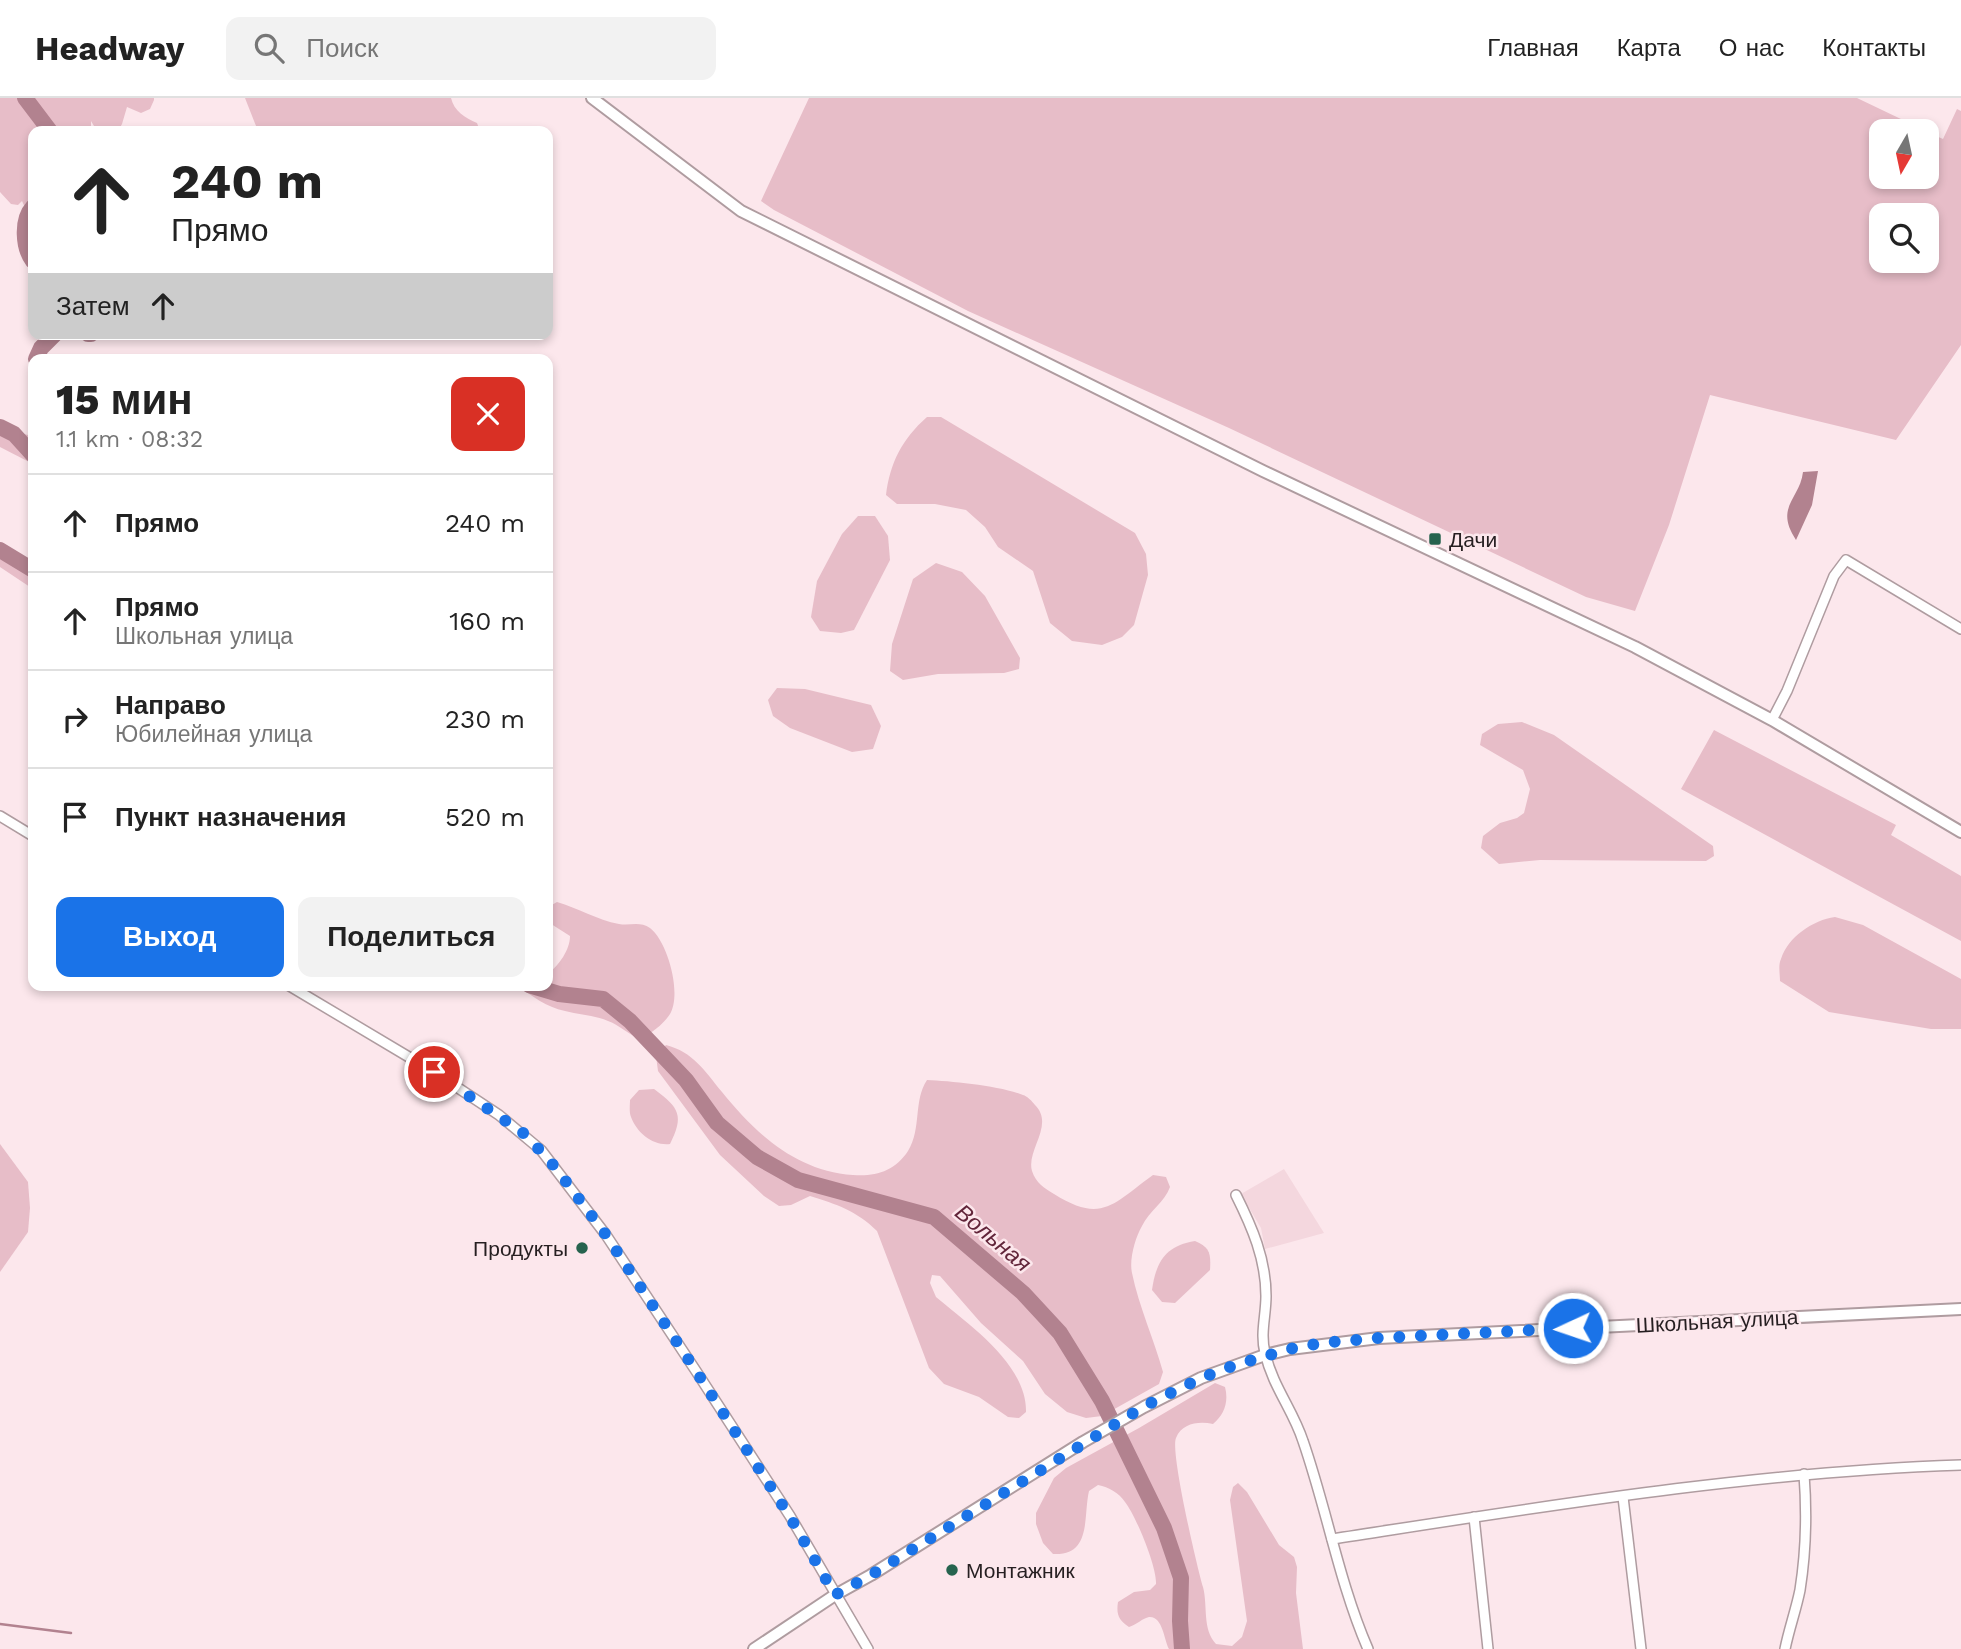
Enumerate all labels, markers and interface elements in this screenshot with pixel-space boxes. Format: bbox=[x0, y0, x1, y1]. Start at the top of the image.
search box bbox=[226, 17, 716, 80]
text: Headway bbox=[35, 29, 184, 68]
icon: search bbox=[250, 29, 288, 67]
text: Поиск bbox=[306, 33, 378, 63]
text: Главная bbox=[1487, 34, 1579, 62]
text: Карта bbox=[1617, 34, 1681, 62]
text: О нас bbox=[1719, 34, 1784, 62]
text: Контакты bbox=[1822, 34, 1926, 62]
north arrow bbox=[1869, 119, 1939, 189]
map controls bbox=[1869, 119, 1939, 273]
text: 240 m bbox=[171, 152, 323, 210]
icon: ahead bbox=[56, 154, 147, 245]
button: search bbox=[1869, 203, 1939, 273]
text: Прямо bbox=[171, 211, 269, 249]
icon: ahead bbox=[144, 287, 182, 325]
text: Затем bbox=[56, 291, 130, 321]
text: 15 мин bbox=[56, 375, 193, 424]
button: close bbox=[451, 377, 525, 451]
text: 1.1 km · 08:32 bbox=[56, 426, 203, 453]
icon: ahead bbox=[56, 504, 94, 542]
text: Прямо bbox=[115, 508, 199, 538]
text: 240 m bbox=[445, 508, 525, 538]
place label: Дачи bbox=[1449, 527, 1497, 552]
marker: Дачи bbox=[1427, 531, 1443, 547]
text: Прямо bbox=[115, 592, 199, 622]
icon: ahead bbox=[56, 602, 94, 640]
text: 160 m bbox=[449, 606, 525, 636]
text: Школьная улица bbox=[115, 623, 293, 650]
text: Направо bbox=[115, 690, 226, 720]
icon: right bbox=[56, 700, 94, 738]
text: 230 m bbox=[445, 704, 525, 734]
text: Юбилейная улица bbox=[115, 721, 312, 748]
icon: arrive bbox=[56, 798, 94, 836]
text: Пункт назначения bbox=[115, 802, 346, 832]
text: 520 m bbox=[445, 802, 525, 832]
button: Выход bbox=[56, 897, 284, 977]
button: Поделиться bbox=[298, 897, 525, 977]
pin bbox=[404, 1042, 464, 1102]
icon: arrive bbox=[415, 1053, 453, 1091]
water label: Вольная bbox=[950, 1199, 1036, 1277]
place label: Продукты bbox=[473, 1236, 568, 1261]
marker: Продукты bbox=[574, 1240, 590, 1256]
position arrow bbox=[1536, 1291, 1610, 1365]
street label: Школьная улица bbox=[1635, 1304, 1799, 1338]
place label: Монтажник bbox=[966, 1558, 1075, 1583]
marker: Монтажник bbox=[944, 1562, 960, 1578]

